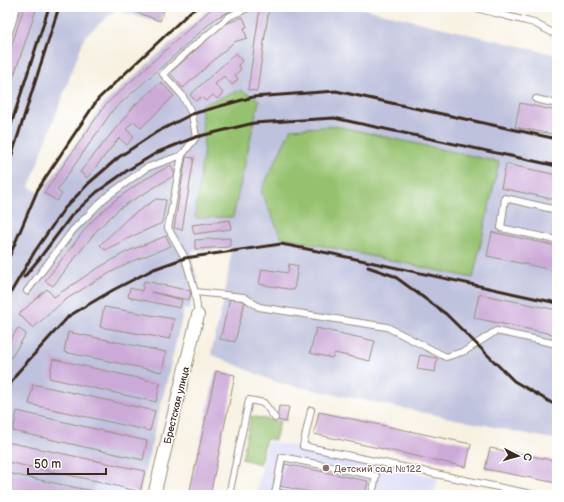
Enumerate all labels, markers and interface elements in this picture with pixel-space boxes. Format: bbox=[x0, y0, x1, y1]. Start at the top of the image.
street label: Брестская улица bbox=[162, 365, 192, 445]
north arrow bbox=[498, 436, 538, 476]
scale bar bbox=[28, 450, 106, 476]
text: С bbox=[521, 453, 534, 462]
text: 50 m bbox=[34, 457, 61, 472]
marker: Детский сад №122 bbox=[321, 463, 331, 473]
place label: Детский сад №122 bbox=[334, 463, 421, 475]

